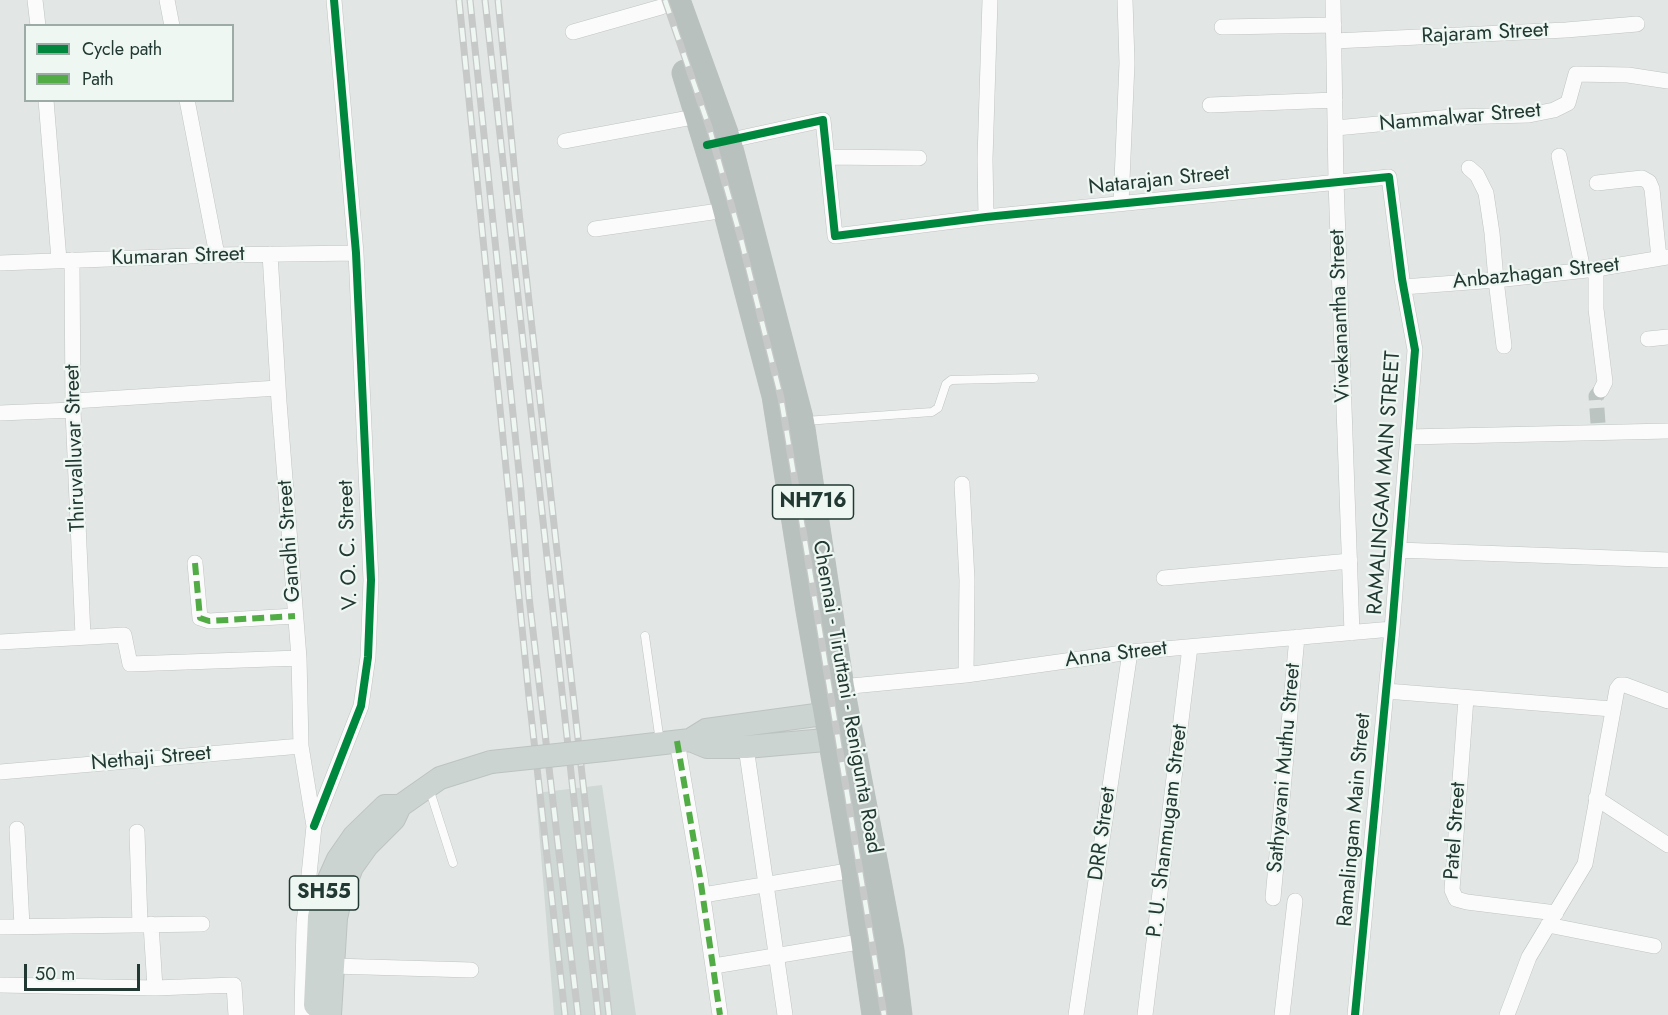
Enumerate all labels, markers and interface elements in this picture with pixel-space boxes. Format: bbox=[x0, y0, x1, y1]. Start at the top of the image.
street label: Rajaram Street bbox=[1421, 18, 1549, 50]
legend bbox=[24, 24, 234, 102]
text: Cycle path bbox=[82, 36, 162, 62]
text: Path bbox=[82, 66, 114, 92]
street label: Nammalwar Street bbox=[1378, 98, 1542, 138]
street label: Natarajan Street bbox=[1087, 161, 1231, 201]
street label: Vivekanantha Street bbox=[1325, 229, 1357, 403]
street label: Kumaran Street bbox=[111, 242, 245, 272]
street label: Anbazhagan Street bbox=[1452, 253, 1620, 295]
street label: RAMALINGAM MAIN STREET bbox=[1363, 350, 1407, 616]
street label: Thiruvalluvar Street bbox=[60, 364, 92, 532]
street label: Gandhi Street bbox=[273, 479, 307, 603]
street label: V. O. C. Street bbox=[334, 480, 364, 610]
road number: NH716 bbox=[772, 485, 854, 519]
street label: Chennai - Tiruttani - Renigunta Road bbox=[806, 538, 886, 856]
street label: Anna Street bbox=[1064, 636, 1168, 674]
street label: Sathyavani Muthu Street bbox=[1263, 662, 1307, 874]
street label: Ramalingam Main Street bbox=[1333, 712, 1377, 928]
street label: P. U. Shanmugam Street bbox=[1142, 723, 1194, 939]
street label: Nethaji Street bbox=[90, 741, 212, 777]
street label: Patel Street bbox=[1440, 781, 1472, 881]
street label: DRR Street bbox=[1084, 786, 1122, 882]
road number: SH55 bbox=[290, 876, 358, 910]
scale bar bbox=[27, 952, 142, 990]
text: 50 m bbox=[35, 961, 75, 987]

